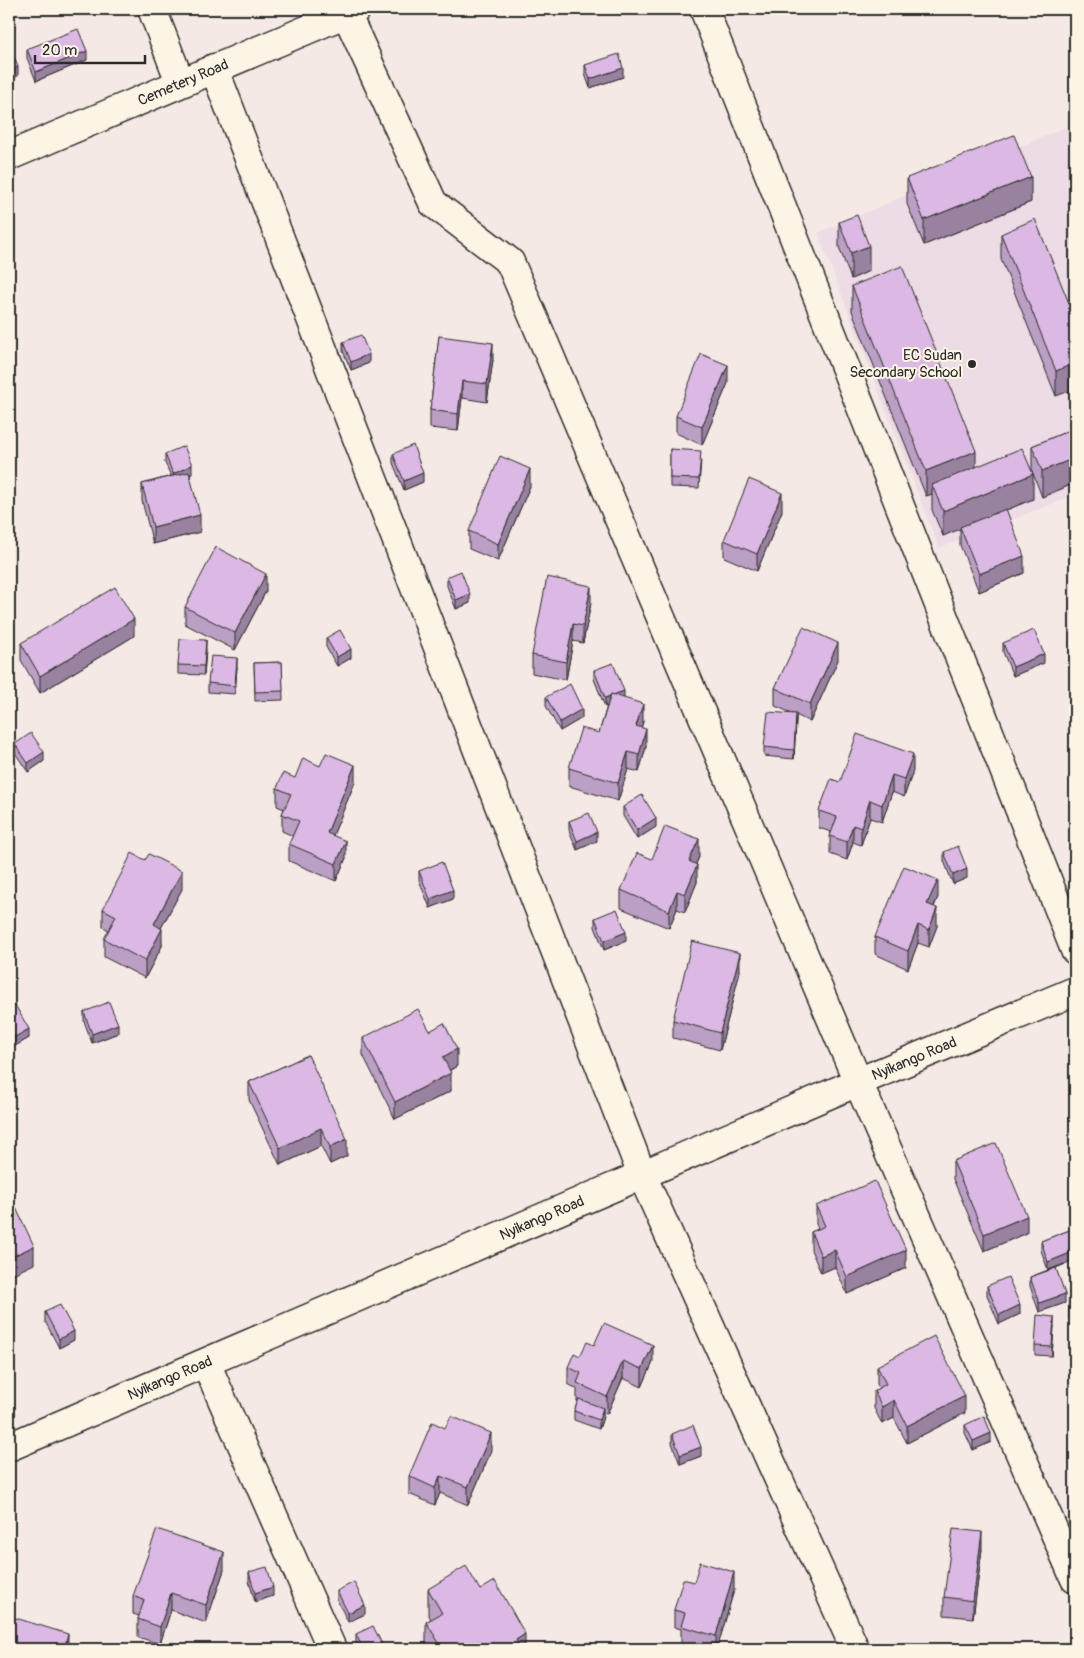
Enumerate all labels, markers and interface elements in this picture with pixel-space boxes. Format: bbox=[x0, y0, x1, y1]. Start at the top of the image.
scale bar bbox=[35, 32, 145, 64]
text: 20 m bbox=[42, 41, 77, 60]
street label: Cemetery Road bbox=[135, 55, 232, 110]
place label: EC Sudan Secondary School bbox=[849, 346, 962, 382]
marker: EC Sudan Secondary School bbox=[966, 358, 978, 370]
street label: Nyikango Road bbox=[869, 1033, 960, 1085]
street label: Nyikango Road bbox=[497, 1192, 587, 1245]
street label: Nyikango Road bbox=[125, 1352, 215, 1405]

